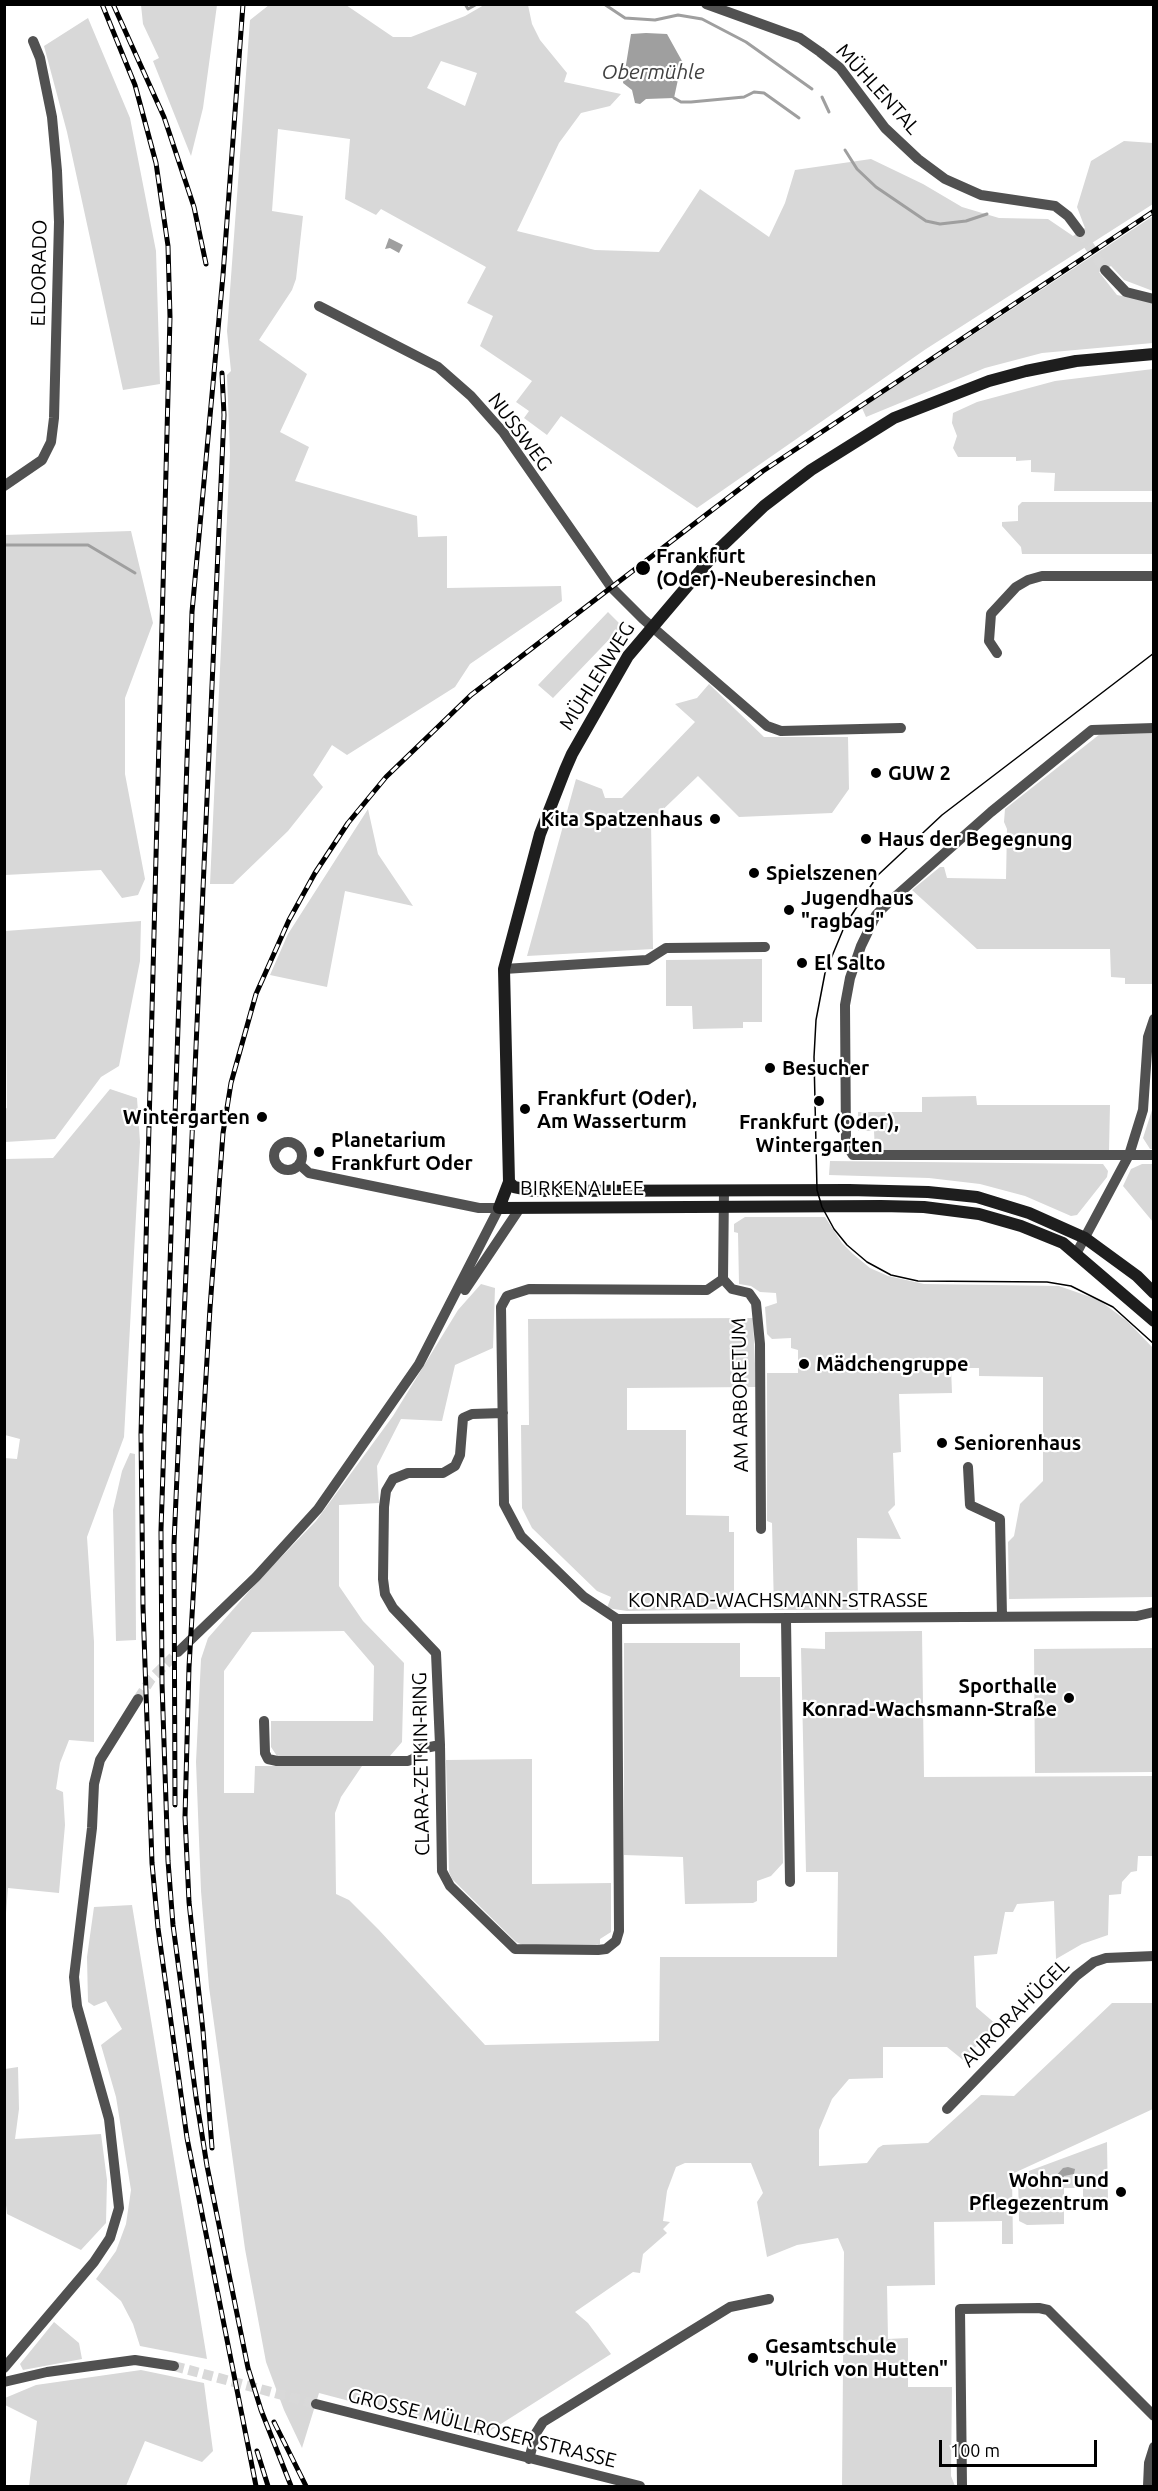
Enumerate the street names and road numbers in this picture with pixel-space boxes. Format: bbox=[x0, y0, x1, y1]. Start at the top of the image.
street label: MÜHLENTAL bbox=[831, 39, 925, 139]
street label: ELDORADO bbox=[26, 219, 52, 327]
street label: NUSSWEG bbox=[483, 388, 557, 476]
street label: MÜHLENWEG bbox=[554, 617, 640, 735]
street label: BIRKENALLEE bbox=[520, 1176, 644, 1200]
street label: AM ARBORETUM bbox=[727, 1318, 753, 1472]
street label: KONRAD-WACHSMANN-STRASSE bbox=[628, 1588, 928, 1612]
street label: CLARA-ZETKIN-RING bbox=[407, 1672, 435, 1856]
street label: AURORAHÜGEL bbox=[956, 1954, 1074, 2072]
street label: GROSSE MÜLLROSER STRASSE bbox=[345, 2383, 619, 2473]

